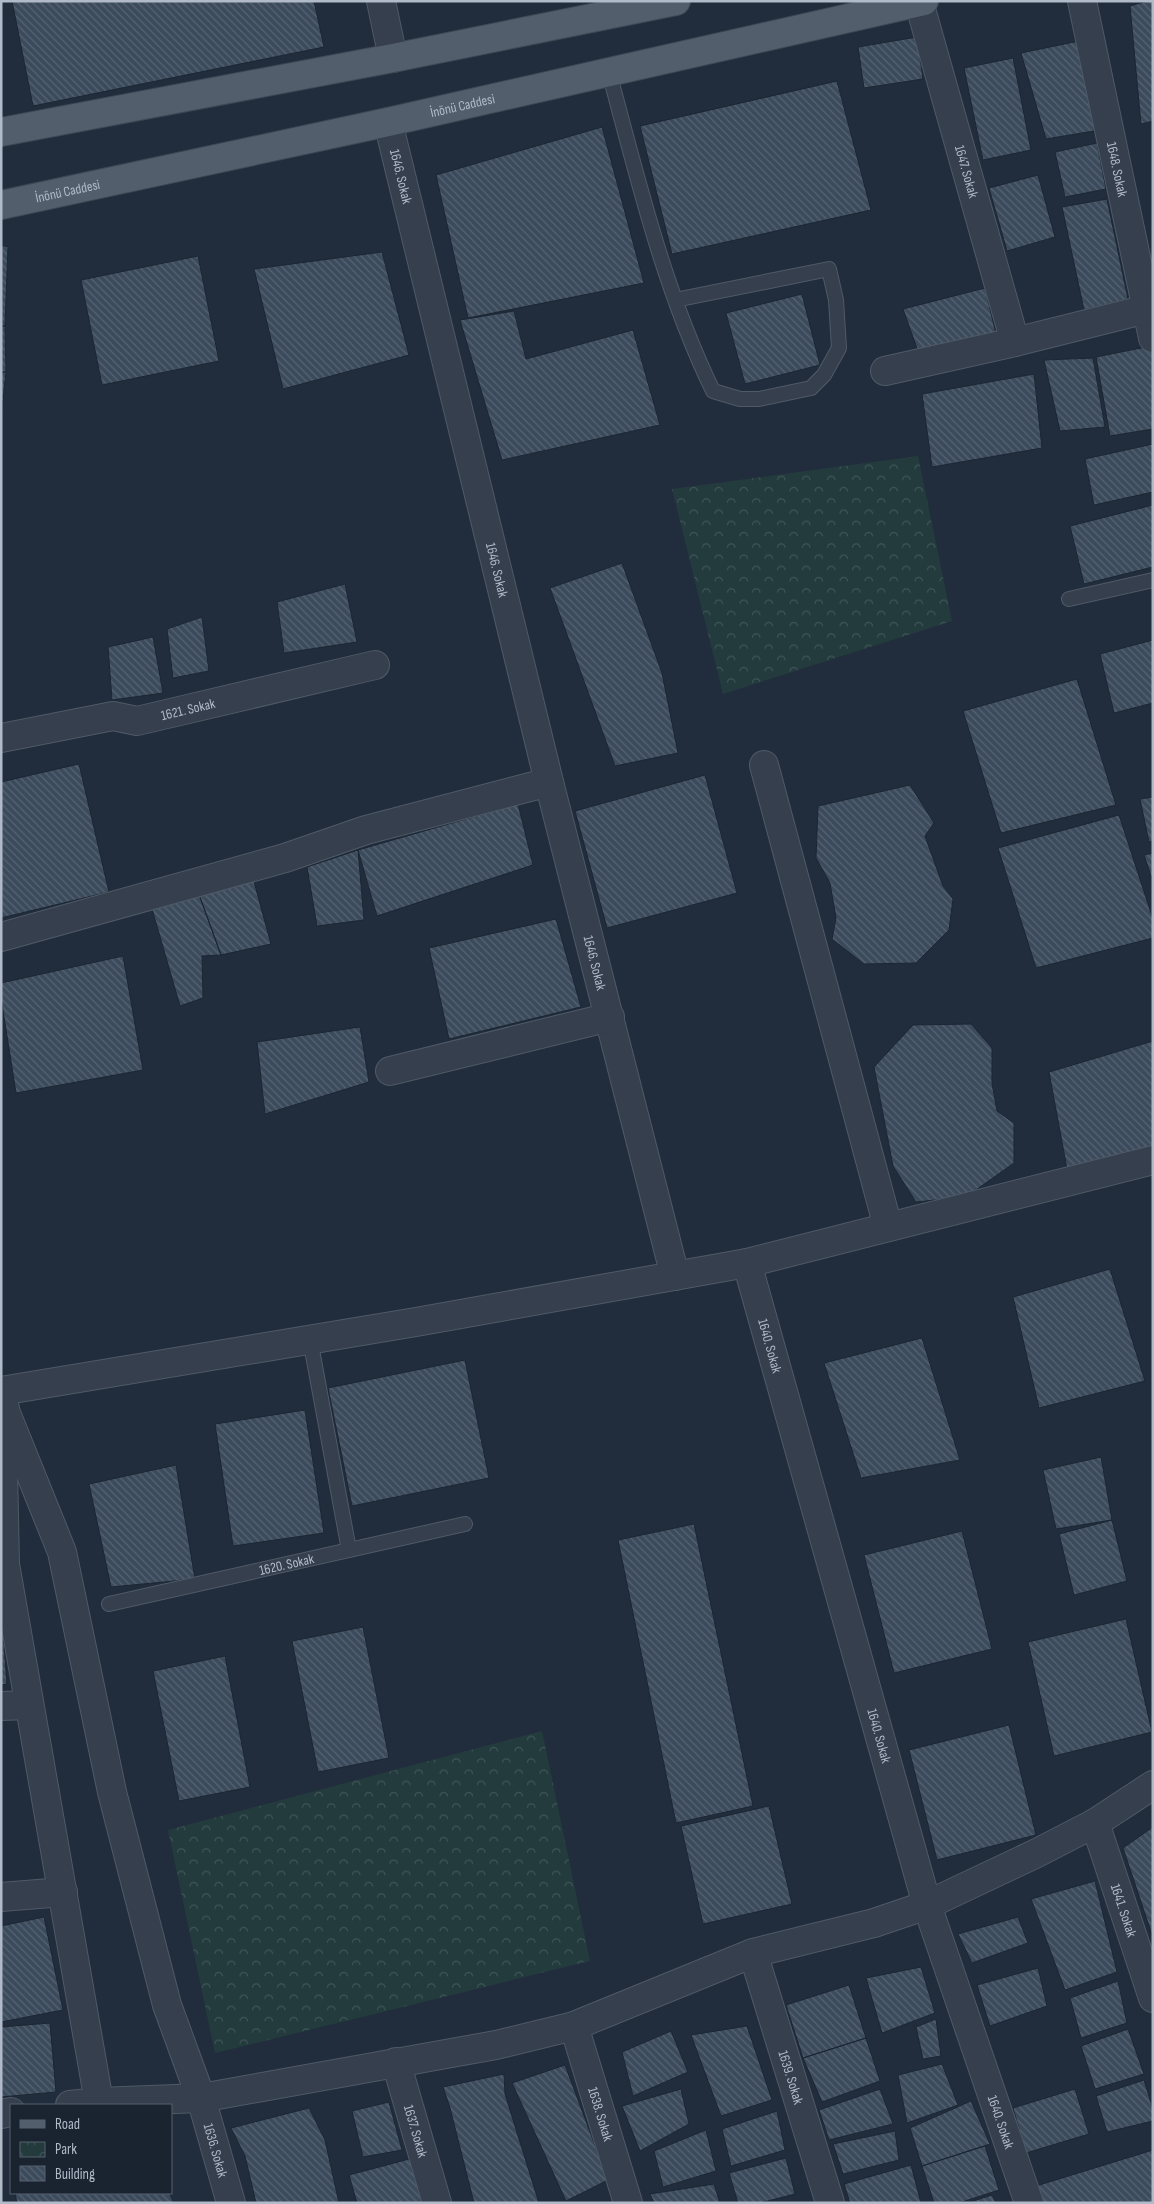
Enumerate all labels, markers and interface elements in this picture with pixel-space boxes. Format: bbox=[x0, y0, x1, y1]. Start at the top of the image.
street label: İnönü Caddesi bbox=[428, 90, 496, 121]
street label: 1648. Sokak bbox=[1103, 140, 1132, 199]
street label: 1647. Sokak bbox=[951, 143, 983, 200]
street label: 1646. Sokak bbox=[386, 147, 416, 206]
street label: İnönü Caddesi bbox=[34, 176, 101, 206]
street label: 1646. Sokak bbox=[482, 541, 512, 600]
street label: 1621. Sokak bbox=[159, 694, 217, 724]
street label: 1646. Sokak bbox=[580, 934, 610, 993]
street label: 1640. Sokak bbox=[755, 1317, 786, 1376]
street label: 1620. Sokak bbox=[258, 1550, 316, 1578]
street label: 1640. Sokak bbox=[864, 1707, 895, 1766]
street label: 1641. Sokak bbox=[1107, 1881, 1141, 1940]
street label: 1639. Sokak bbox=[775, 2048, 808, 2107]
street label: 1638. Sokak bbox=[585, 2085, 617, 2144]
street label: 1640. Sokak bbox=[984, 2093, 1019, 2152]
street label: 1637. Sokak bbox=[400, 2103, 432, 2160]
legend bbox=[10, 2104, 172, 2194]
text: Road bbox=[55, 2115, 80, 2134]
street label: 1636. Sokak bbox=[200, 2121, 232, 2180]
text: Park bbox=[55, 2140, 77, 2159]
text: Building bbox=[55, 2165, 95, 2184]

